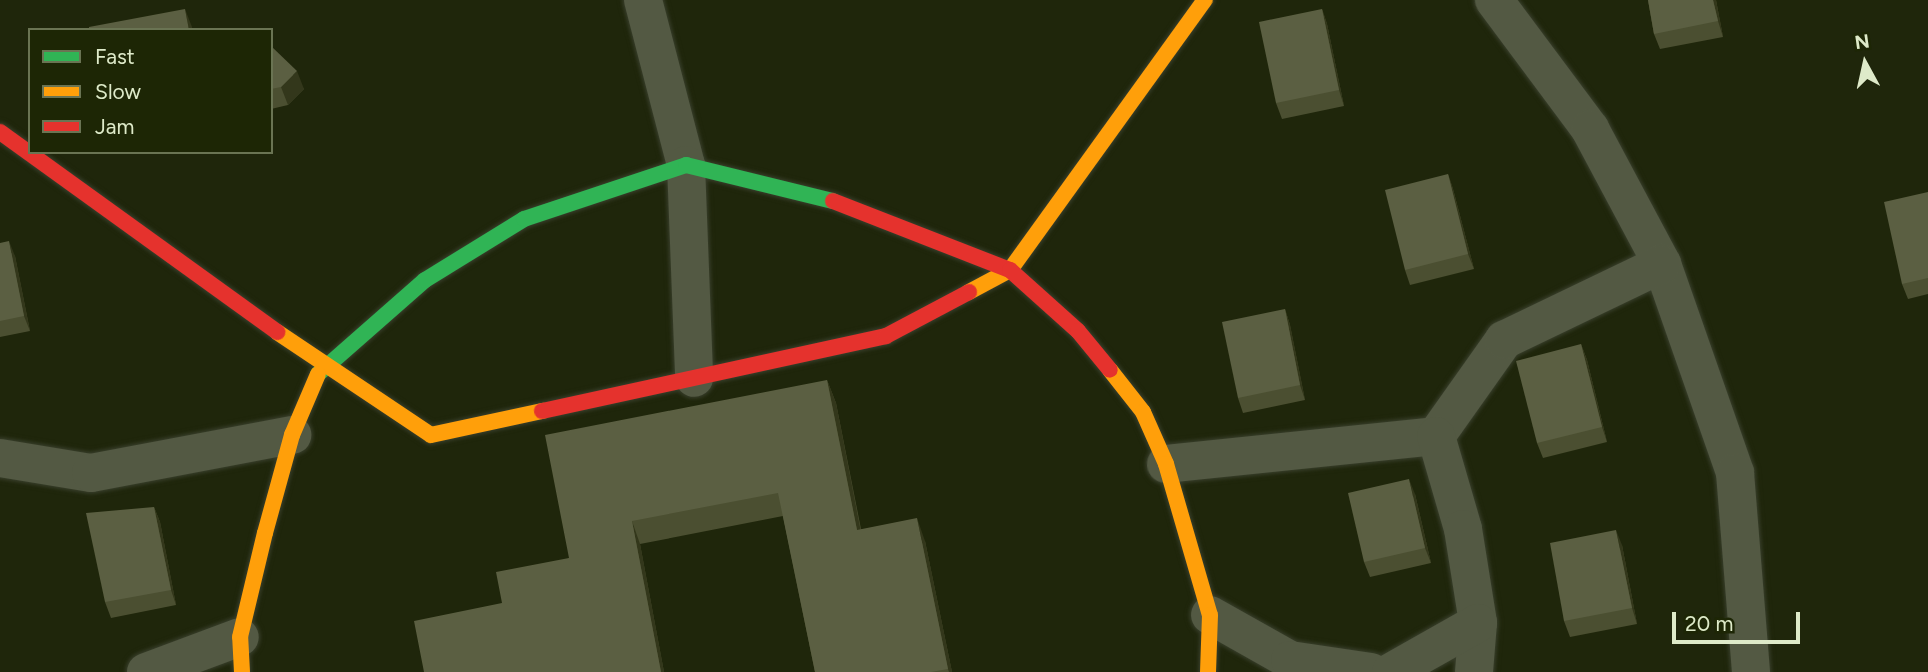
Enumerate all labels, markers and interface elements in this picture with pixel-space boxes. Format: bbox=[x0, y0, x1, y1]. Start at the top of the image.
legend bbox=[28, 28, 273, 154]
north arrow bbox=[1830, 28, 1900, 98]
text: N bbox=[1853, 29, 1871, 54]
text: Fast bbox=[95, 44, 135, 69]
text: Slow bbox=[95, 79, 141, 104]
text: Jam bbox=[95, 114, 134, 139]
scale bar bbox=[1676, 598, 1804, 642]
text: 20 m bbox=[1685, 611, 1733, 636]

